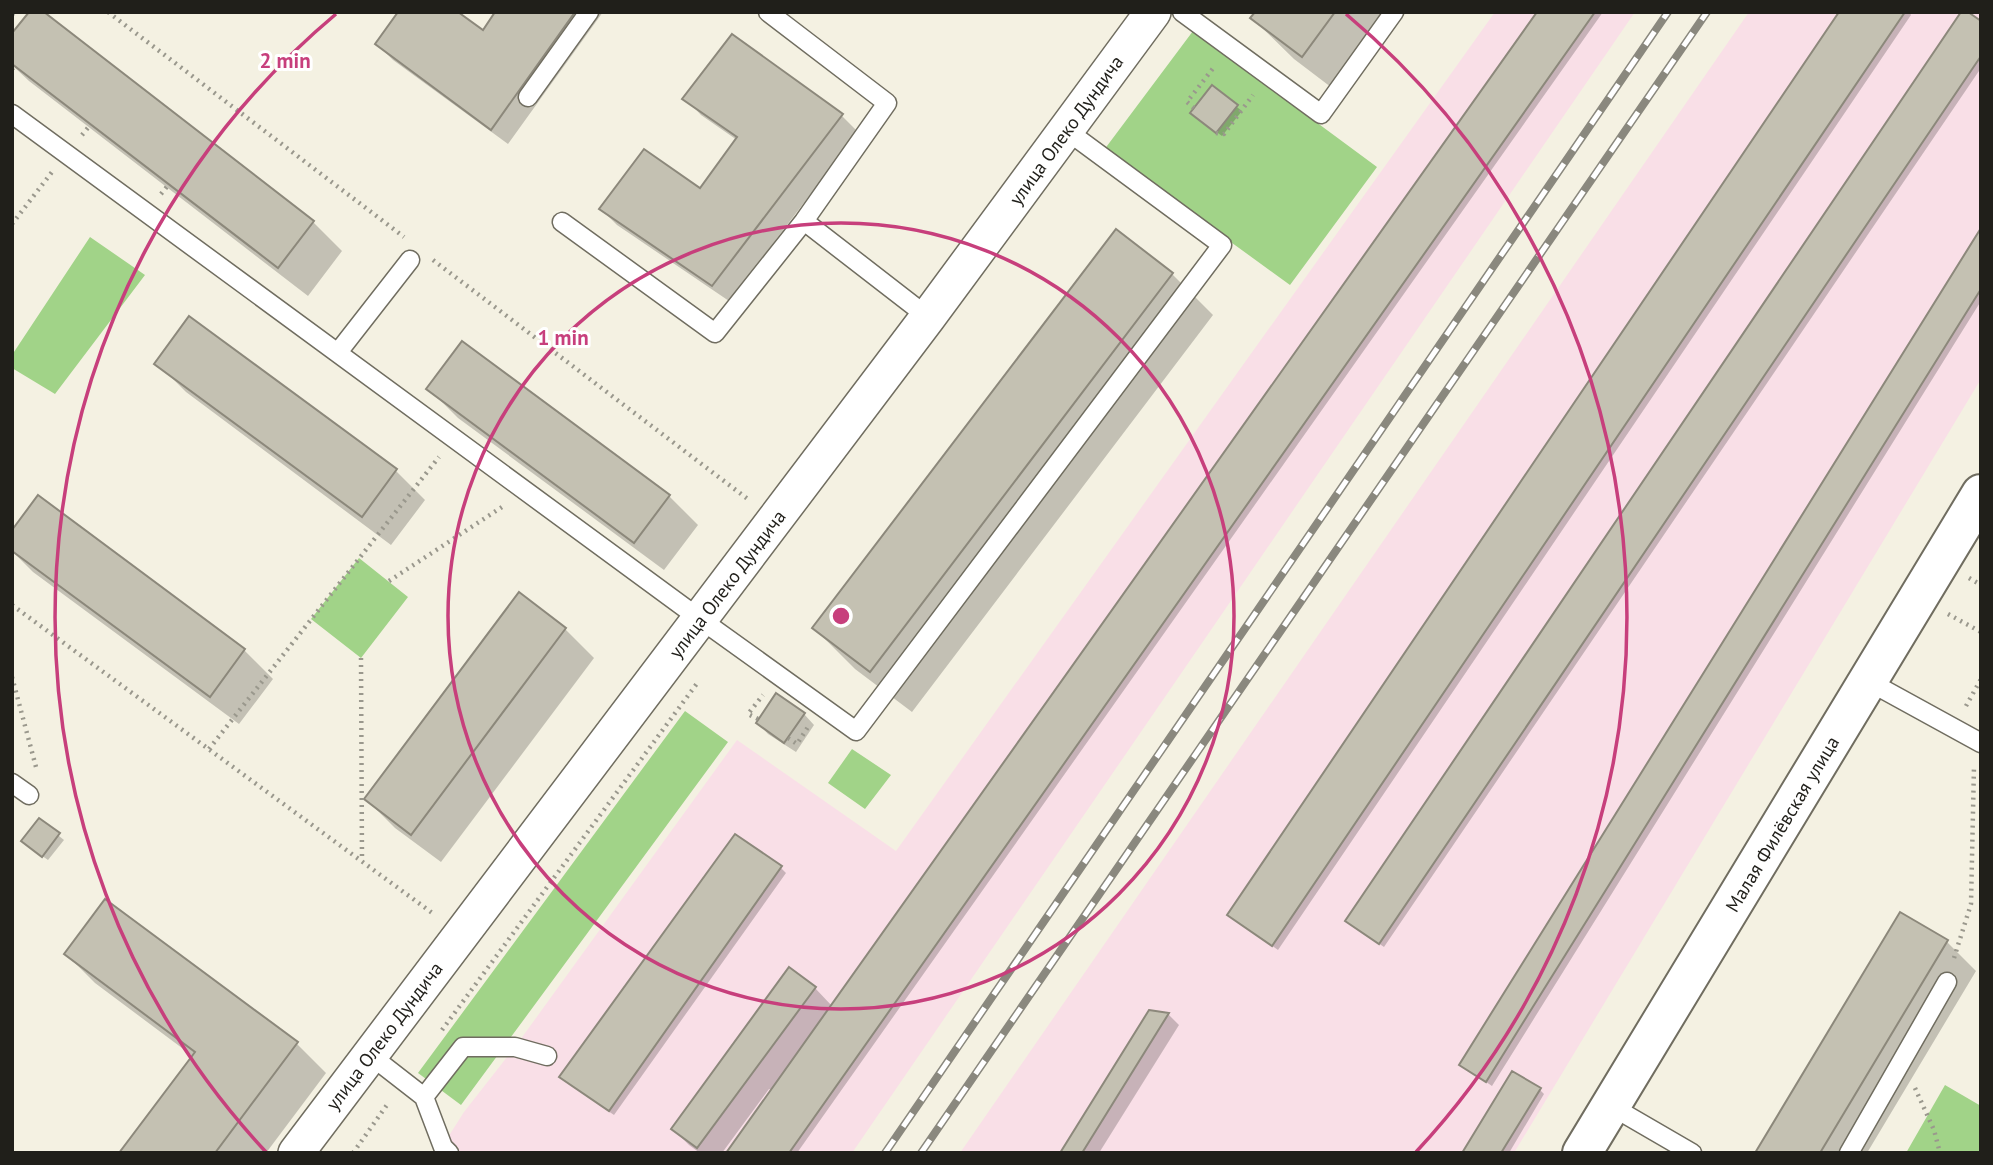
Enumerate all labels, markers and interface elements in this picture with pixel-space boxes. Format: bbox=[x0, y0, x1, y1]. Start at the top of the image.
text: 2 min bbox=[259, 47, 311, 74]
street label: улица Олеко Дундича bbox=[1004, 50, 1128, 210]
text: 1 min bbox=[537, 324, 589, 351]
street label: улица Олеко Дундича bbox=[663, 505, 791, 663]
centre of rings bbox=[829, 604, 853, 628]
street label: Малая Филёвская улица bbox=[1720, 732, 1844, 916]
street label: улица Олеко Дундича bbox=[320, 957, 448, 1115]

